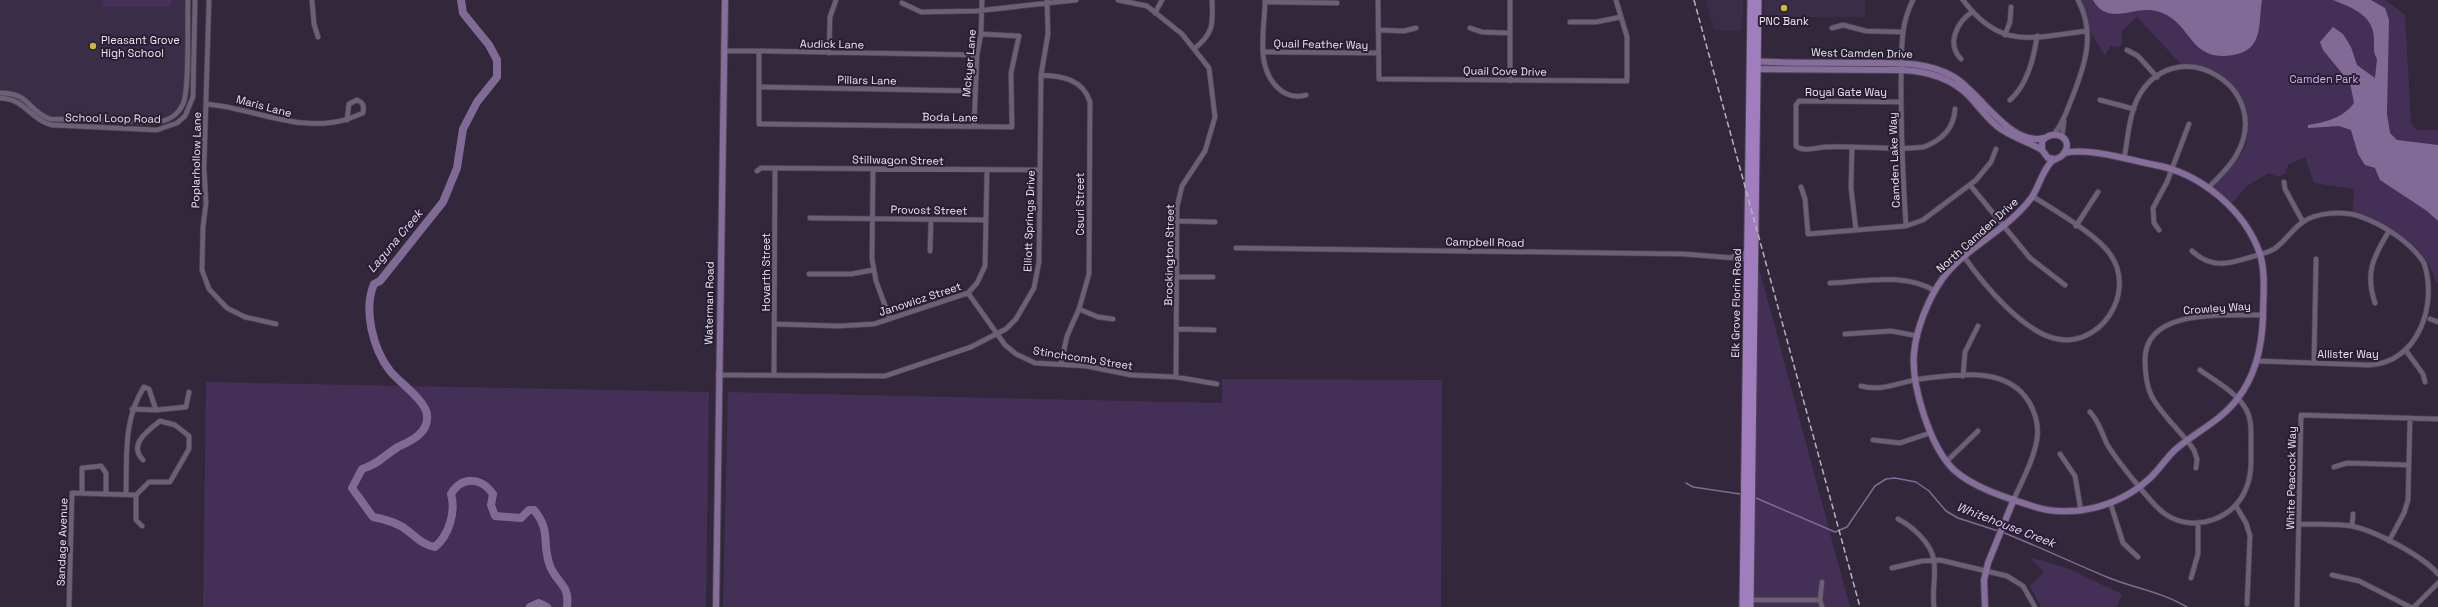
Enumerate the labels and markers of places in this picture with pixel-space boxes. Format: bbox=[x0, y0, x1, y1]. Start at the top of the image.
marker: PNC Bank bbox=[1779, 3, 1789, 13]
place label: PNC Bank bbox=[1759, 14, 1809, 28]
place label: Pleasant Grove High School bbox=[101, 33, 180, 60]
marker: Pleasant Grove High School bbox=[88, 41, 98, 51]

